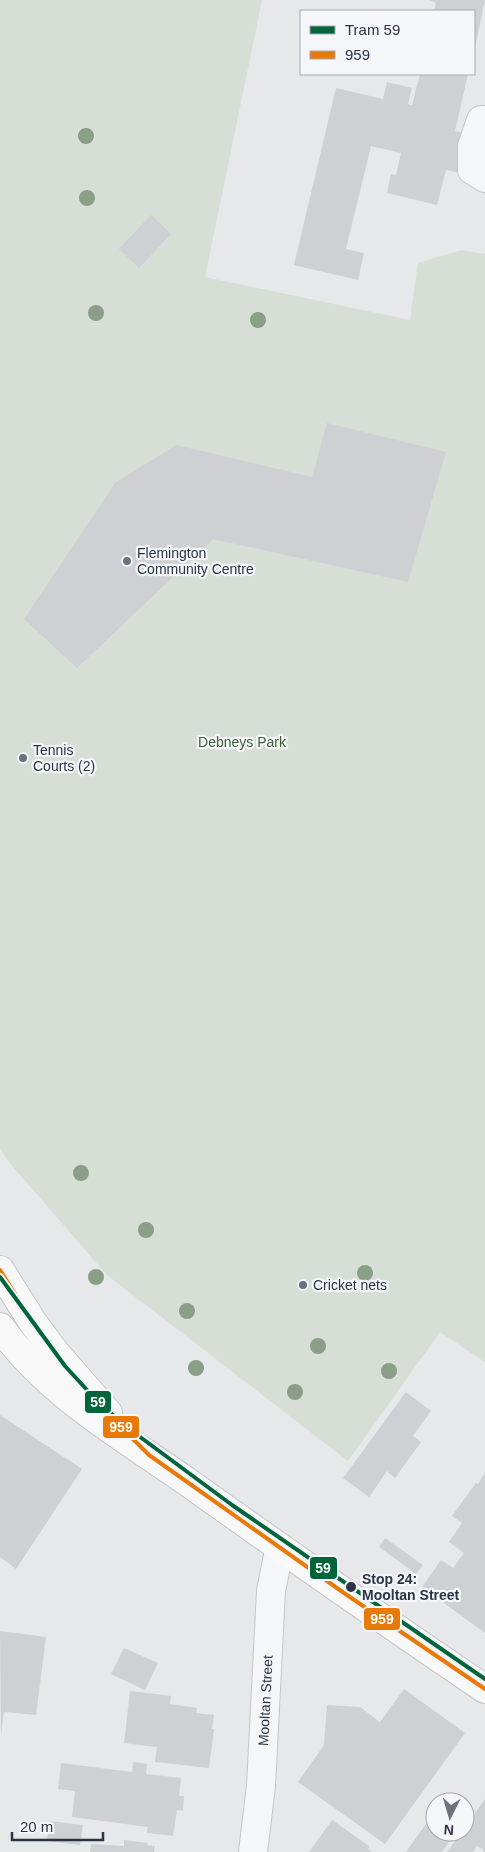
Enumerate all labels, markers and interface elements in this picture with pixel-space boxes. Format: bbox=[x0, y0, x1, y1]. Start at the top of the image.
legend bbox=[300, 10, 475, 75]
text: Tram 59 bbox=[345, 21, 400, 38]
text: 959 bbox=[345, 46, 370, 63]
place label: Flemington Community Centre bbox=[137, 545, 254, 577]
marker: Flemington Community Centre bbox=[121, 555, 133, 567]
park label: Debneys Park bbox=[198, 734, 287, 750]
place label: Tennis Courts (2) bbox=[33, 742, 95, 774]
marker: Tennis Courts (2) bbox=[17, 752, 29, 764]
place label: Cricket nets bbox=[313, 1277, 387, 1293]
marker: Cricket nets bbox=[297, 1279, 309, 1291]
line badge: 59 bbox=[84, 1390, 112, 1414]
text: 59 bbox=[90, 1394, 106, 1410]
line badge: 959 bbox=[102, 1415, 140, 1439]
text: 959 bbox=[109, 1419, 133, 1435]
line badge: 59 bbox=[309, 1556, 338, 1580]
text: 59 bbox=[315, 1560, 331, 1576]
place label: Stop 24: Mooltan Street bbox=[362, 1571, 460, 1603]
marker: Stop 24: Mooltan Street bbox=[344, 1580, 358, 1594]
line badge: 959 bbox=[363, 1607, 401, 1631]
text: 959 bbox=[370, 1611, 394, 1627]
street label: Mooltan Street bbox=[255, 1655, 276, 1747]
north arrow bbox=[425, 1792, 475, 1842]
scale bar bbox=[12, 1810, 104, 1842]
text: 20 m bbox=[20, 1818, 53, 1835]
text: N bbox=[443, 1822, 455, 1838]

